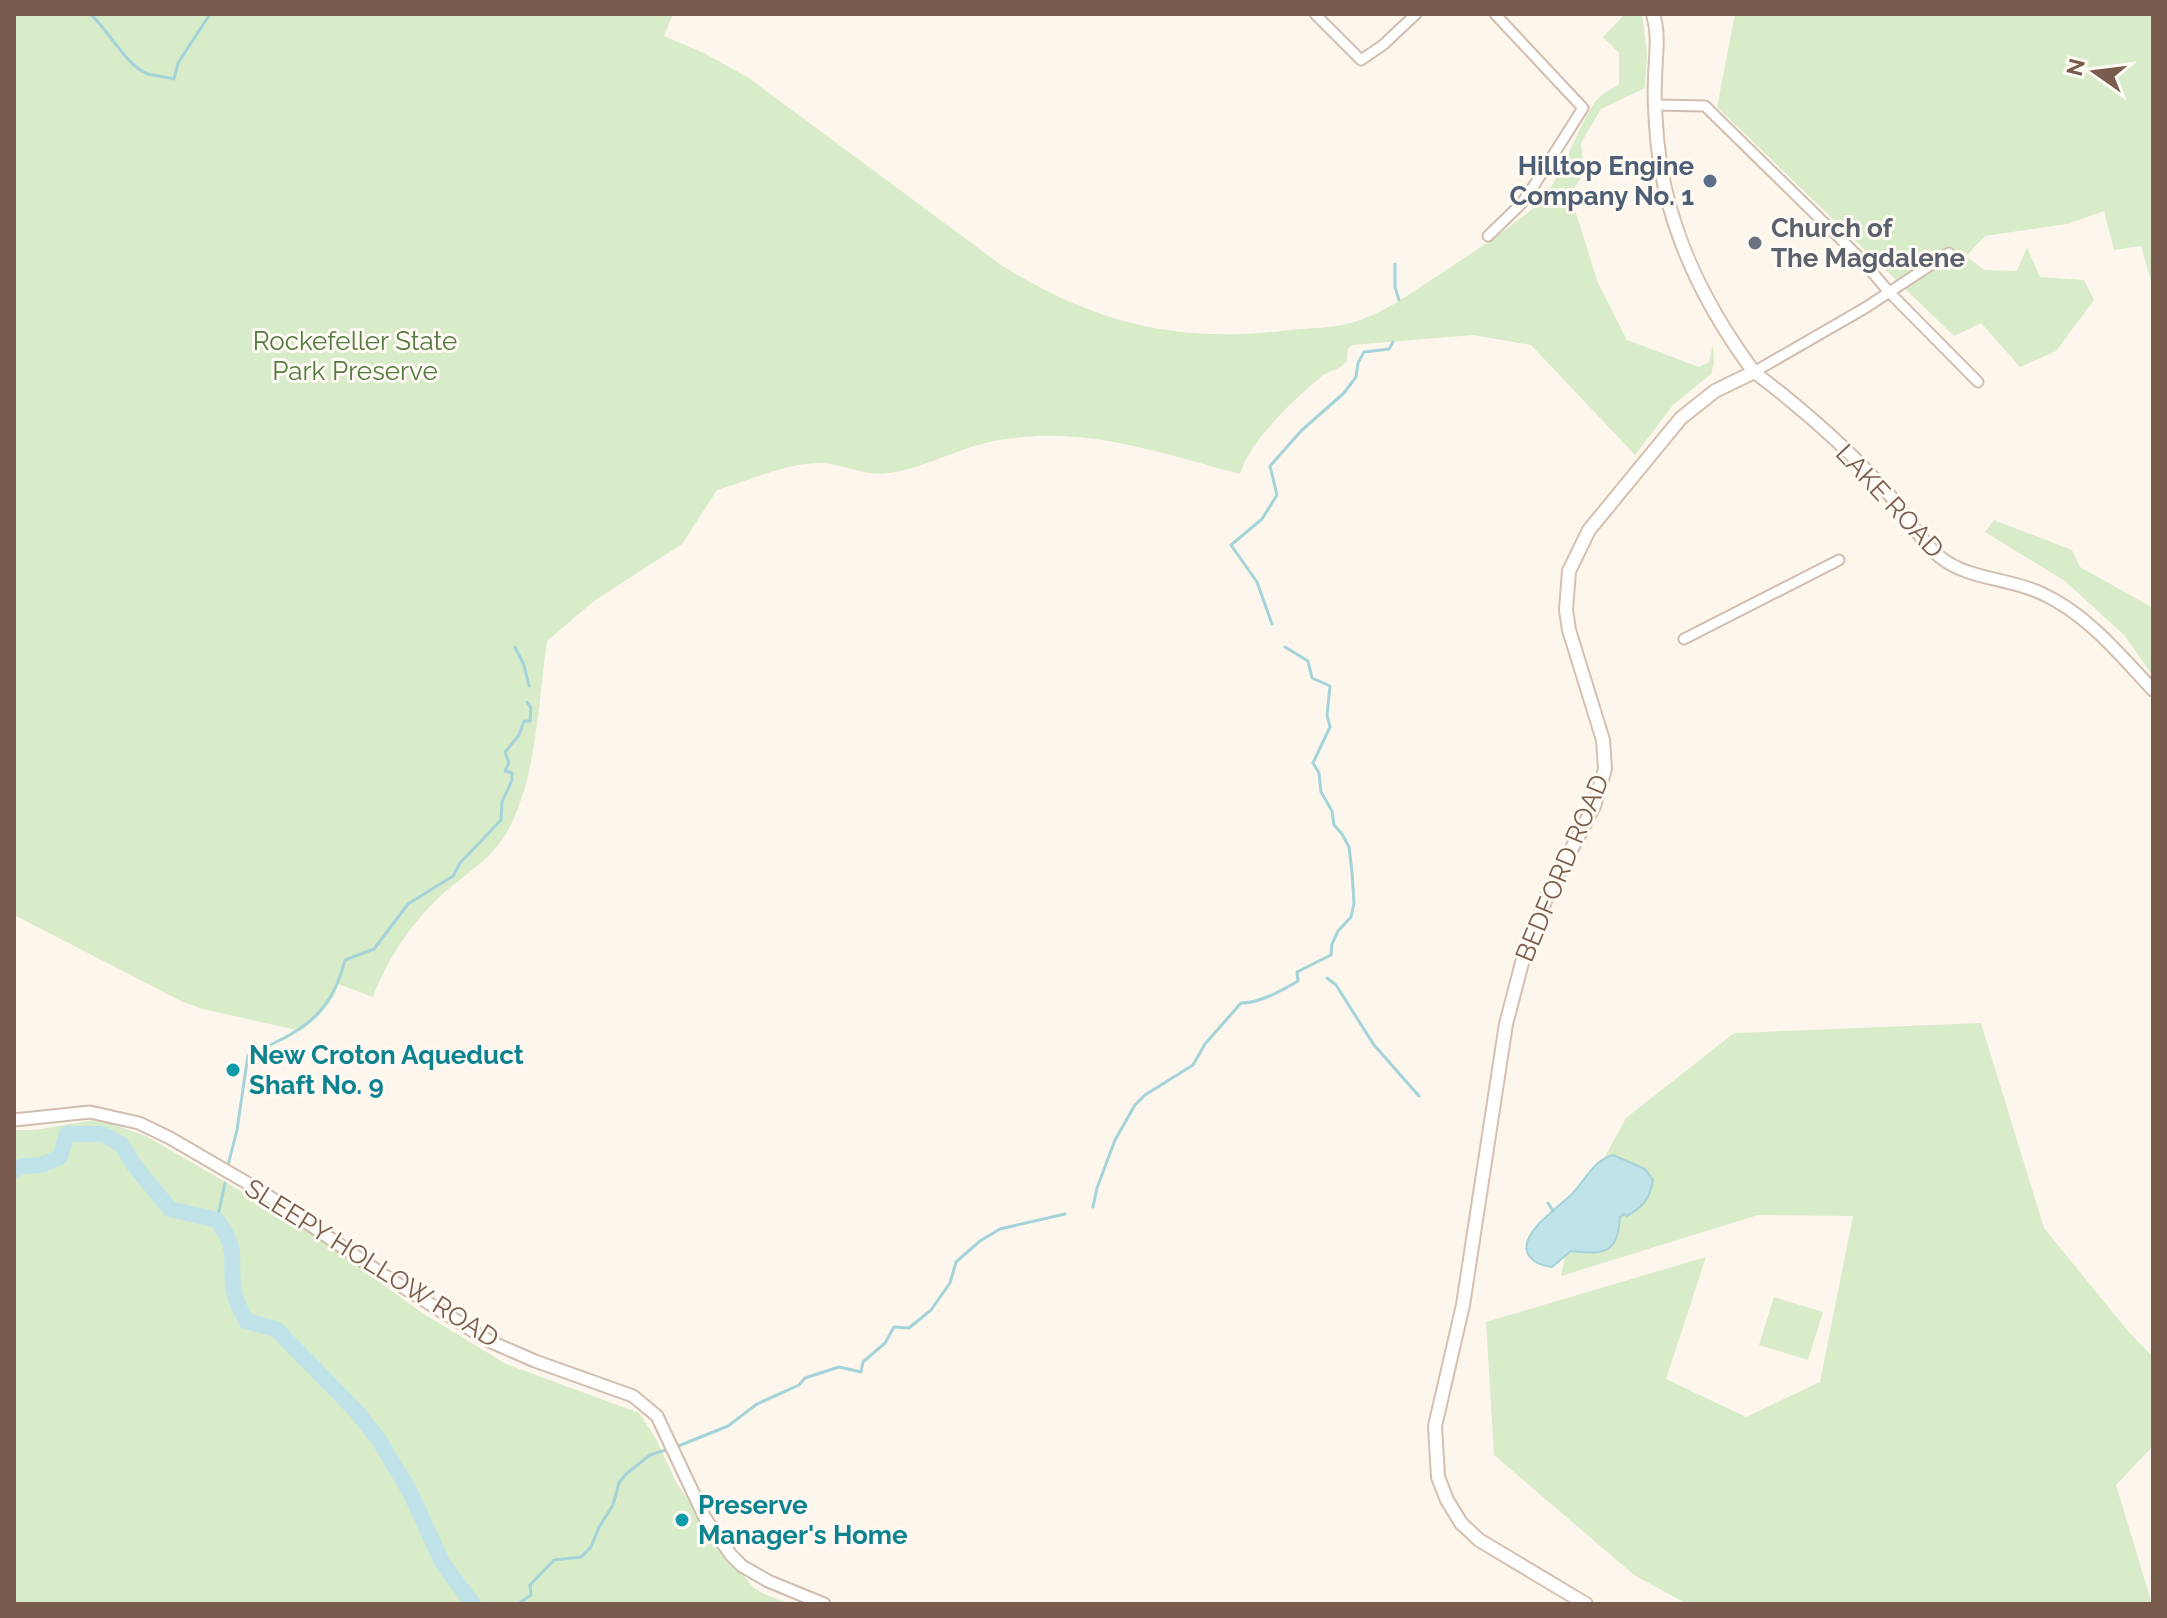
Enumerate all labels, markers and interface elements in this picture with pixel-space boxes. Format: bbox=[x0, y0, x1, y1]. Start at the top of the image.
north arrow bbox=[2055, 32, 2135, 112]
text: N bbox=[2061, 56, 2090, 78]
place label: Hilltop Engine Company No. 1 bbox=[1509, 151, 1694, 211]
marker: Hilltop Engine Company No. 1 bbox=[1701, 172, 1719, 190]
place label: Church of The Magdalene bbox=[1771, 213, 1966, 273]
marker: Church of The Magdalene bbox=[1746, 234, 1764, 252]
park label: Rockefeller State Park Preserve bbox=[253, 326, 457, 386]
street label: LAKE ROAD bbox=[1830, 438, 1950, 564]
street label: BEDFORD ROAD bbox=[1509, 770, 1615, 966]
place label: New Croton Aqueduct Shaft No. 9 bbox=[249, 1040, 524, 1100]
marker: New Croton Aqueduct Shaft No. 9 bbox=[224, 1061, 242, 1079]
street label: SLEEPY HOLLOW ROAD bbox=[240, 1173, 504, 1353]
place label: Preserve Manager's Home bbox=[698, 1490, 908, 1550]
marker: Preserve Manager's Home bbox=[673, 1511, 691, 1529]

